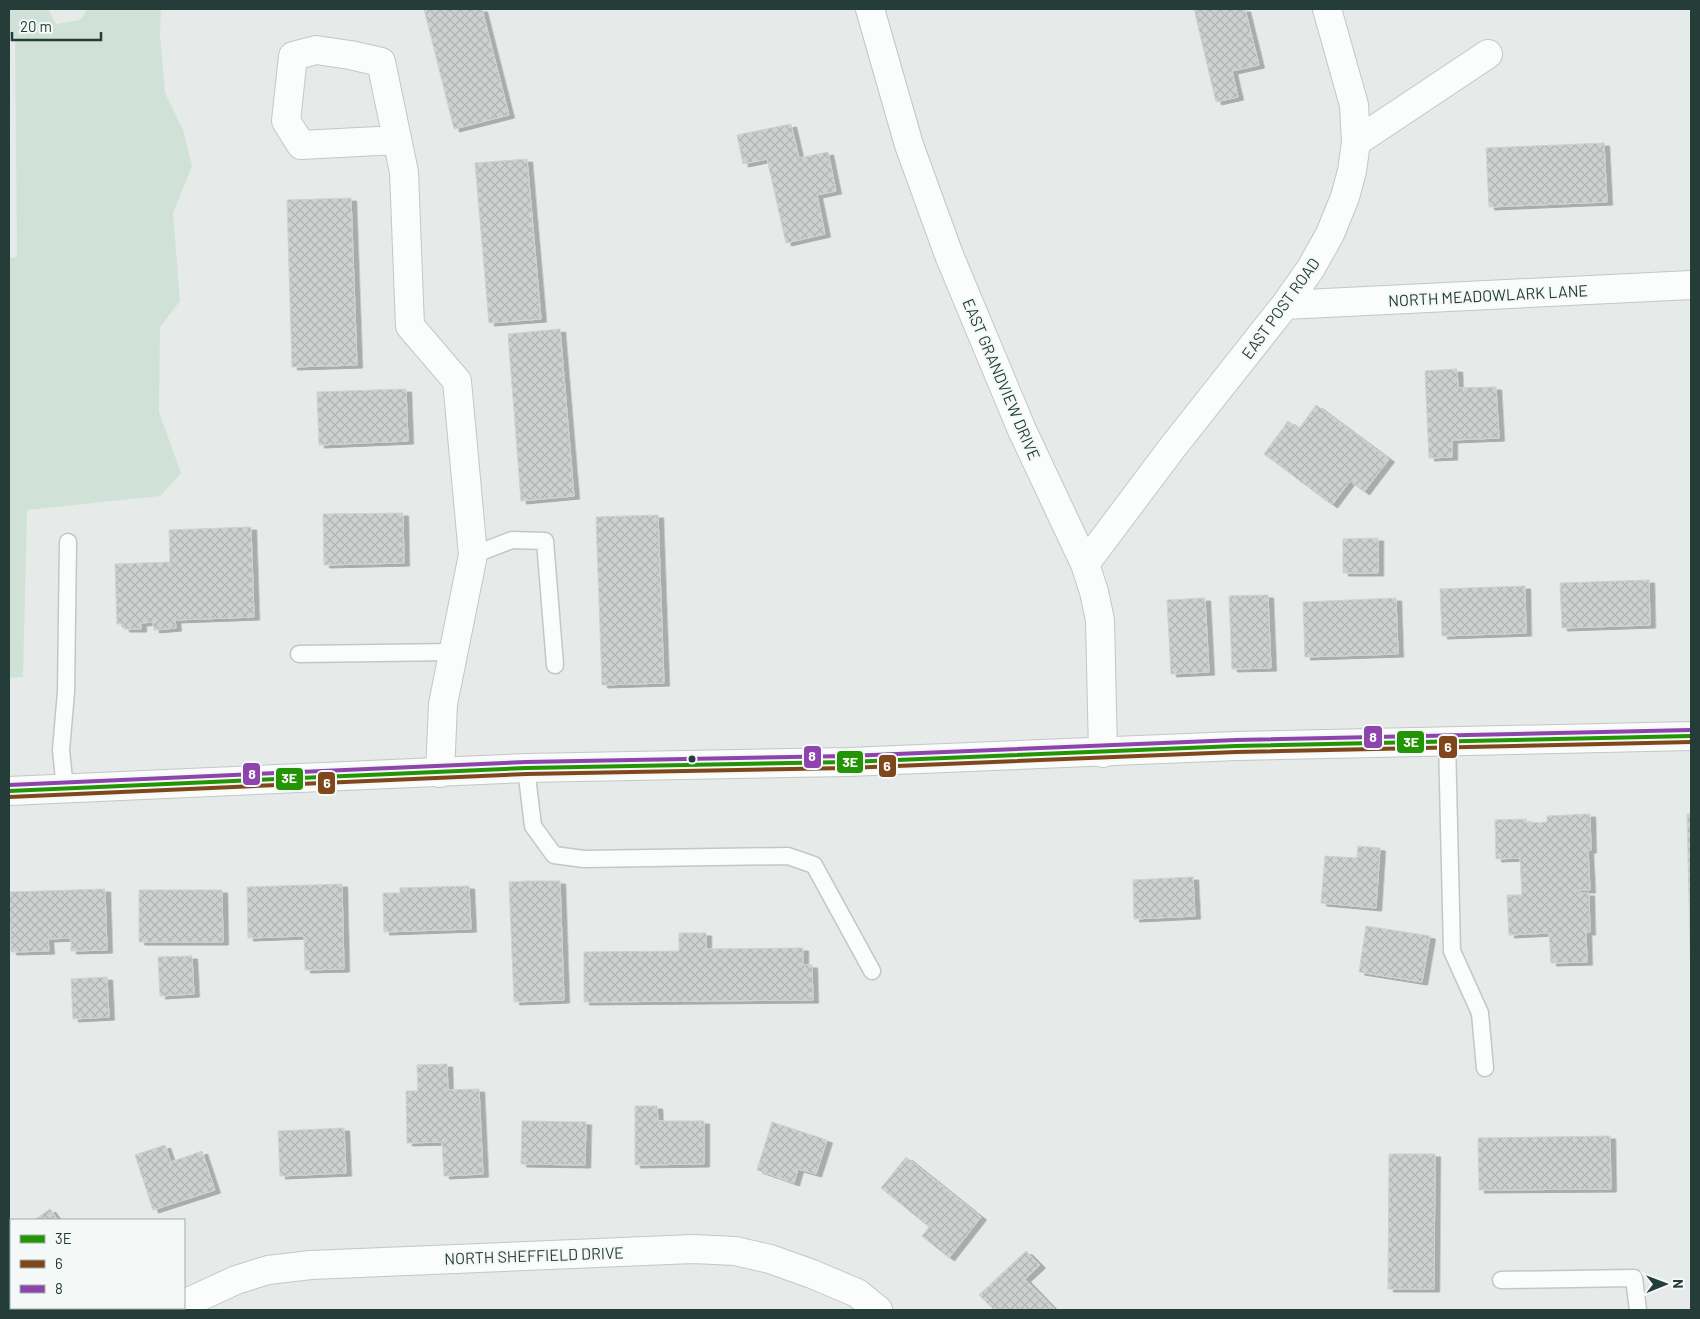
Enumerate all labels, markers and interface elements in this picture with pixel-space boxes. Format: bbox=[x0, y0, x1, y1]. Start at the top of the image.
scale bar bbox=[12, 10, 101, 42]
text: 20 m bbox=[20, 17, 52, 35]
street label: EAST POST ROAD bbox=[1237, 254, 1323, 362]
street label: NORTH MEADOWLARK LANE bbox=[1388, 280, 1588, 310]
street label: EAST GRANDVIEW DRIVE bbox=[959, 295, 1045, 463]
line badge: 8 bbox=[1363, 725, 1383, 749]
text: 8 bbox=[1369, 728, 1377, 745]
line badge: 3E bbox=[1396, 730, 1425, 754]
text: 3E bbox=[1403, 733, 1419, 750]
line badge: 6 bbox=[1438, 735, 1458, 759]
text: 6 bbox=[1444, 738, 1452, 755]
line badge: 8 bbox=[803, 745, 822, 769]
text: 8 bbox=[808, 747, 816, 764]
line badge: 3E bbox=[836, 750, 864, 774]
text: 3E bbox=[842, 753, 858, 770]
unlabelled marker bbox=[687, 754, 697, 764]
line badge: 6 bbox=[878, 754, 897, 778]
text: 6 bbox=[883, 757, 891, 774]
line badge: 8 bbox=[242, 762, 261, 786]
text: 8 bbox=[248, 765, 256, 782]
line badge: 3E bbox=[275, 767, 304, 791]
text: 3E bbox=[281, 769, 297, 786]
line badge: 6 bbox=[317, 771, 336, 795]
text: 6 bbox=[323, 774, 331, 791]
legend bbox=[10, 1219, 185, 1309]
text: 3E bbox=[55, 1229, 72, 1247]
street label: NORTH SHEFFIELD DRIVE bbox=[444, 1242, 624, 1268]
text: 6 bbox=[55, 1254, 63, 1272]
north arrow bbox=[1640, 1259, 1690, 1309]
text: 8 bbox=[55, 1279, 63, 1297]
text: N bbox=[1670, 1279, 1687, 1289]

